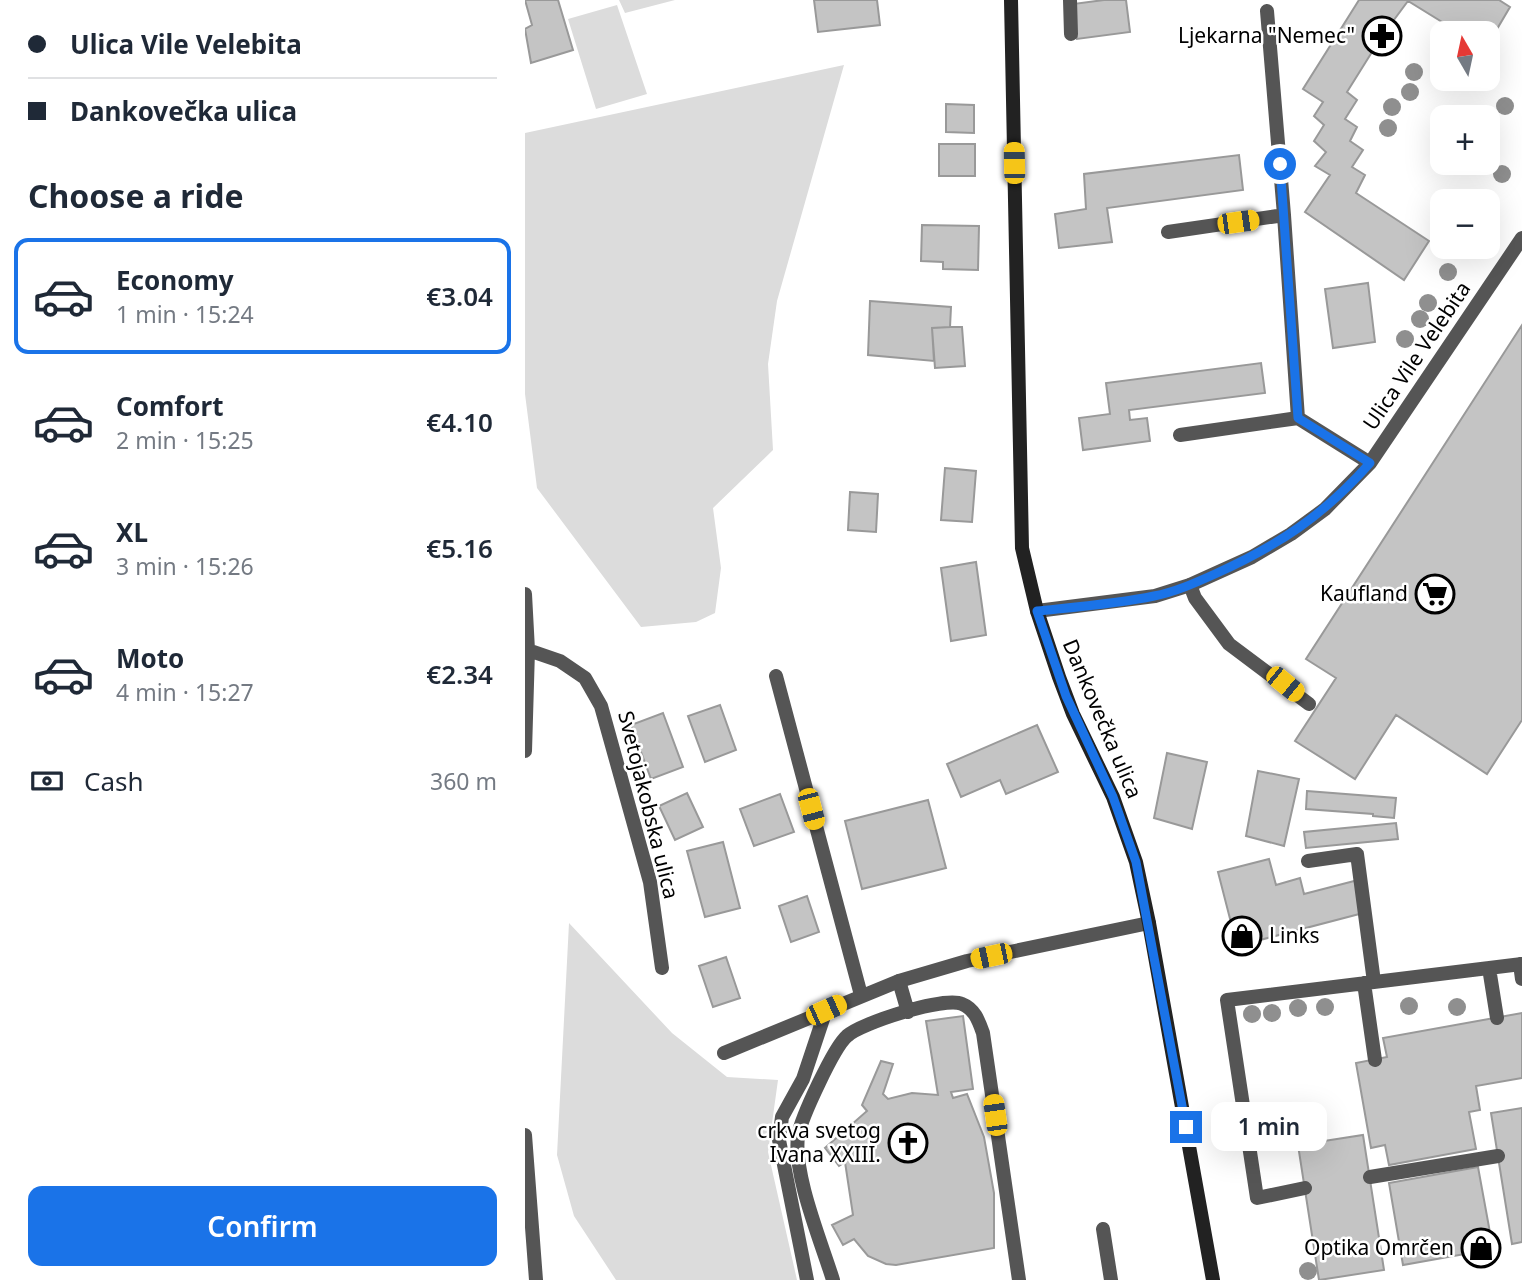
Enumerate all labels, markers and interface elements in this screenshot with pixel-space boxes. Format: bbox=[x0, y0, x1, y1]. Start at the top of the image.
pharmacy icon: Ljekarna "Nemec" bbox=[1361, 15, 1403, 57]
place label: Ljekarna "Nemec" bbox=[1178, 21, 1355, 49]
north arrow bbox=[1430, 21, 1500, 91]
map controls bbox=[1430, 21, 1500, 259]
text: Ulica Vile Velebita bbox=[70, 26, 302, 62]
text: Dankovečka ulica bbox=[70, 93, 297, 129]
button: + bbox=[1430, 105, 1500, 175]
car bbox=[1004, 142, 1025, 184]
route start bbox=[1264, 148, 1296, 180]
text: Choose a ride bbox=[28, 174, 244, 217]
button: − bbox=[1430, 189, 1500, 259]
car bbox=[1216, 209, 1261, 235]
text: Economy bbox=[116, 262, 234, 298]
icon: car bbox=[32, 265, 95, 328]
street label: Ulica Vile Velebita bbox=[1356, 276, 1476, 435]
text: €3.04 bbox=[426, 278, 493, 314]
text: 1 min · 15:24 bbox=[116, 298, 254, 330]
text: Comfort bbox=[116, 388, 224, 424]
icon: car bbox=[32, 391, 95, 454]
text: €4.10 bbox=[426, 404, 493, 440]
text: 2 min · 15:25 bbox=[116, 424, 254, 456]
text: XL bbox=[116, 514, 148, 550]
icon: car bbox=[32, 517, 95, 580]
text: €5.16 bbox=[426, 530, 493, 566]
text: 3 min · 15:26 bbox=[116, 550, 254, 582]
supermarket icon: Kaufland bbox=[1414, 573, 1456, 615]
place label: Kaufland bbox=[1320, 579, 1408, 607]
street label: Dankovečka ulica bbox=[1057, 635, 1149, 802]
text: Moto bbox=[116, 640, 184, 676]
icon: car bbox=[32, 643, 95, 706]
text: €2.34 bbox=[426, 656, 493, 692]
car bbox=[1263, 663, 1308, 705]
text: 4 min · 15:27 bbox=[116, 676, 254, 708]
street label: Svetojakobska ulica bbox=[612, 708, 686, 902]
icon: cash bbox=[28, 762, 66, 800]
text: Cash bbox=[84, 763, 144, 799]
text: 360 m bbox=[430, 765, 497, 797]
car bbox=[796, 786, 827, 832]
shop icon: Links bbox=[1221, 915, 1263, 957]
place label: Links bbox=[1269, 921, 1320, 949]
car bbox=[969, 941, 1014, 971]
car bbox=[803, 992, 850, 1028]
car bbox=[982, 1093, 1009, 1137]
callout: 1 min bbox=[1211, 1102, 1326, 1152]
text: 1 min bbox=[1238, 1110, 1300, 1142]
route end bbox=[1170, 1111, 1202, 1143]
place label: crkva svetog Ivana XXIII. bbox=[757, 1116, 881, 1168]
church icon: crkva svetog Ivana XXIII. bbox=[887, 1122, 929, 1164]
button: Confirm bbox=[28, 1186, 497, 1266]
shop icon: Optika Omrčen bbox=[1460, 1227, 1502, 1269]
place label: Optika Omrčen bbox=[1304, 1233, 1454, 1261]

